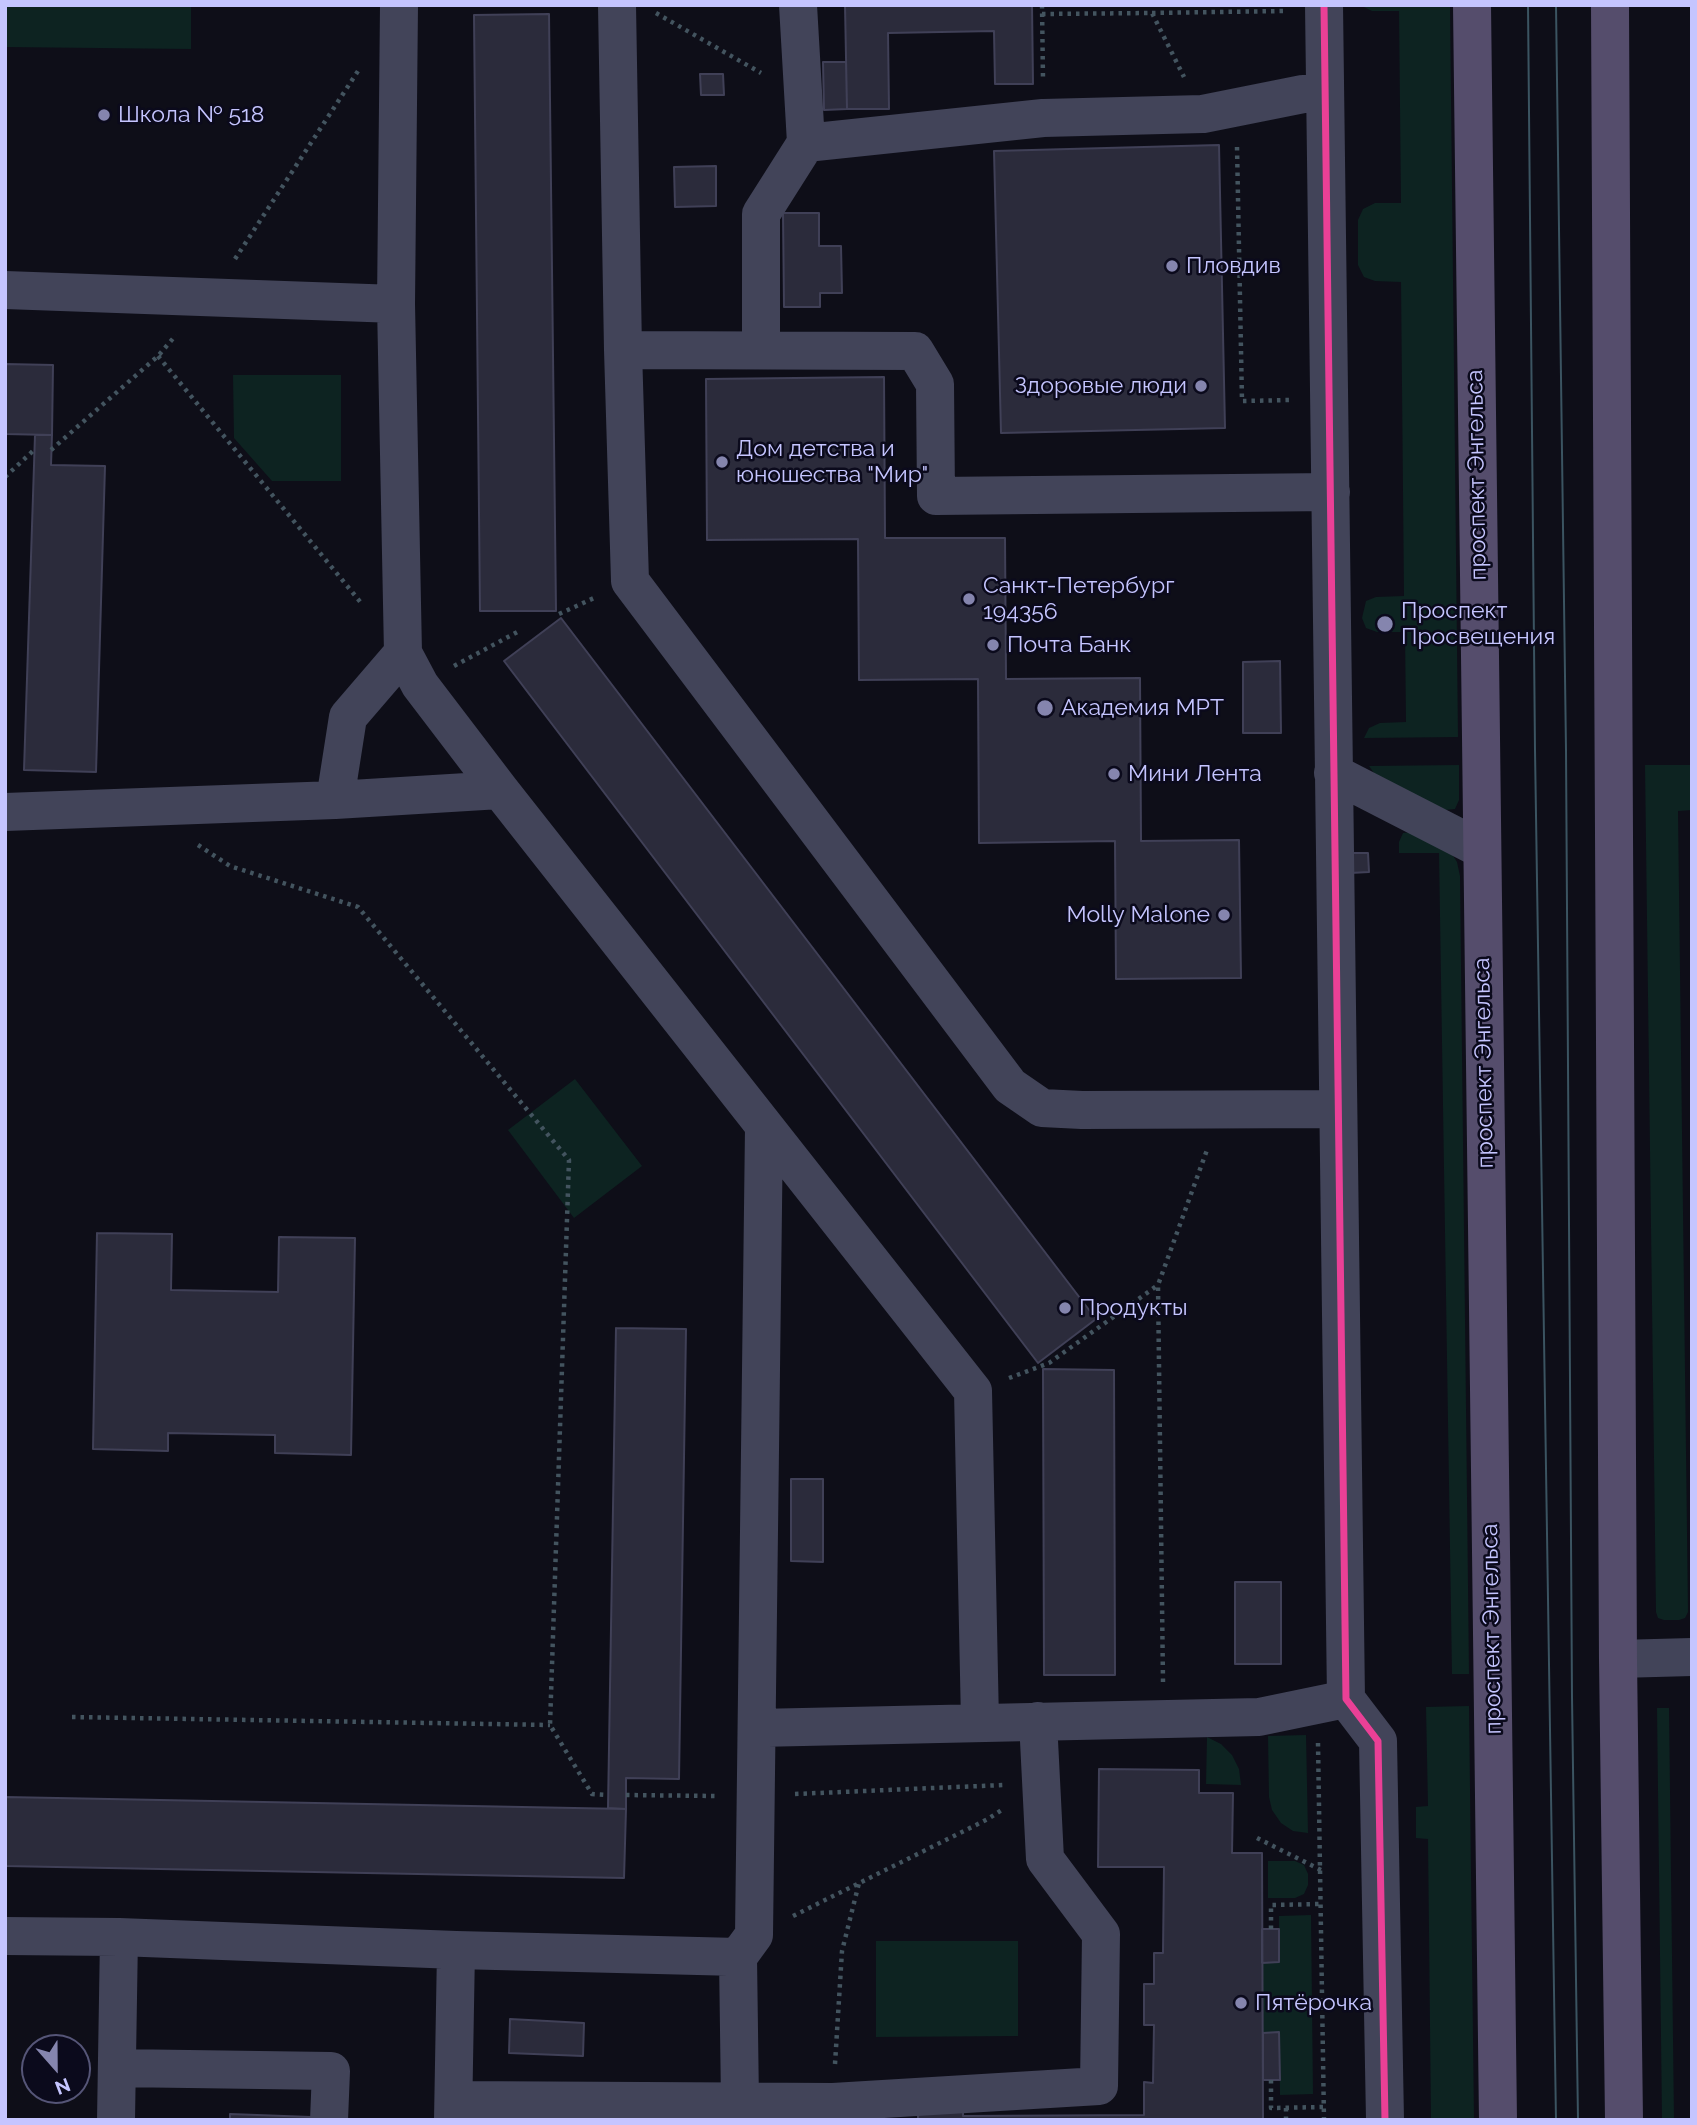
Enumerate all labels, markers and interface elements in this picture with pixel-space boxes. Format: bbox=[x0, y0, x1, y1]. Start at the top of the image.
place label: Школа № 518 bbox=[118, 101, 264, 129]
marker: Школа № 518 bbox=[96, 107, 112, 123]
place label: Пловдив bbox=[1186, 252, 1281, 280]
marker: Пловдив bbox=[1164, 258, 1180, 274]
street label: проспект Энгельса bbox=[1461, 369, 1493, 581]
place label: Здоровые люди bbox=[1015, 372, 1187, 400]
marker: Здоровые люди bbox=[1193, 378, 1209, 394]
place label: Дом детства и юношества "Мир" bbox=[736, 435, 928, 489]
marker: Дом детства и юношества "Мир" bbox=[714, 454, 730, 470]
place label: Санкт-Петербург 194356 bbox=[983, 572, 1175, 626]
marker: Санкт-Петербург 194356 bbox=[961, 591, 977, 607]
place label: Проспект Просвещения bbox=[1401, 597, 1555, 651]
marker: Проспект Просвещения bbox=[1375, 614, 1395, 634]
place label: Почта Банк bbox=[1007, 631, 1131, 659]
marker: Почта Банк bbox=[985, 637, 1001, 653]
place label: Академия МРТ bbox=[1061, 694, 1224, 722]
marker: Академия МРТ bbox=[1035, 698, 1055, 718]
place label: Мини Лента bbox=[1128, 760, 1262, 788]
marker: Мини Лента bbox=[1106, 766, 1122, 782]
place label: Molly Malone bbox=[1066, 901, 1210, 929]
marker: Molly Malone bbox=[1216, 907, 1232, 923]
street label: проспект Энгельса bbox=[1468, 957, 1500, 1169]
place label: Продукты bbox=[1079, 1294, 1188, 1322]
marker: Продукты bbox=[1057, 1300, 1073, 1316]
street label: проспект Энгельса bbox=[1476, 1523, 1508, 1735]
place label: Пятёрочка bbox=[1255, 1989, 1372, 2017]
marker: Пятёрочка bbox=[1233, 1995, 1249, 2011]
north arrow bbox=[21, 2034, 91, 2104]
text: N bbox=[52, 2074, 74, 2100]

